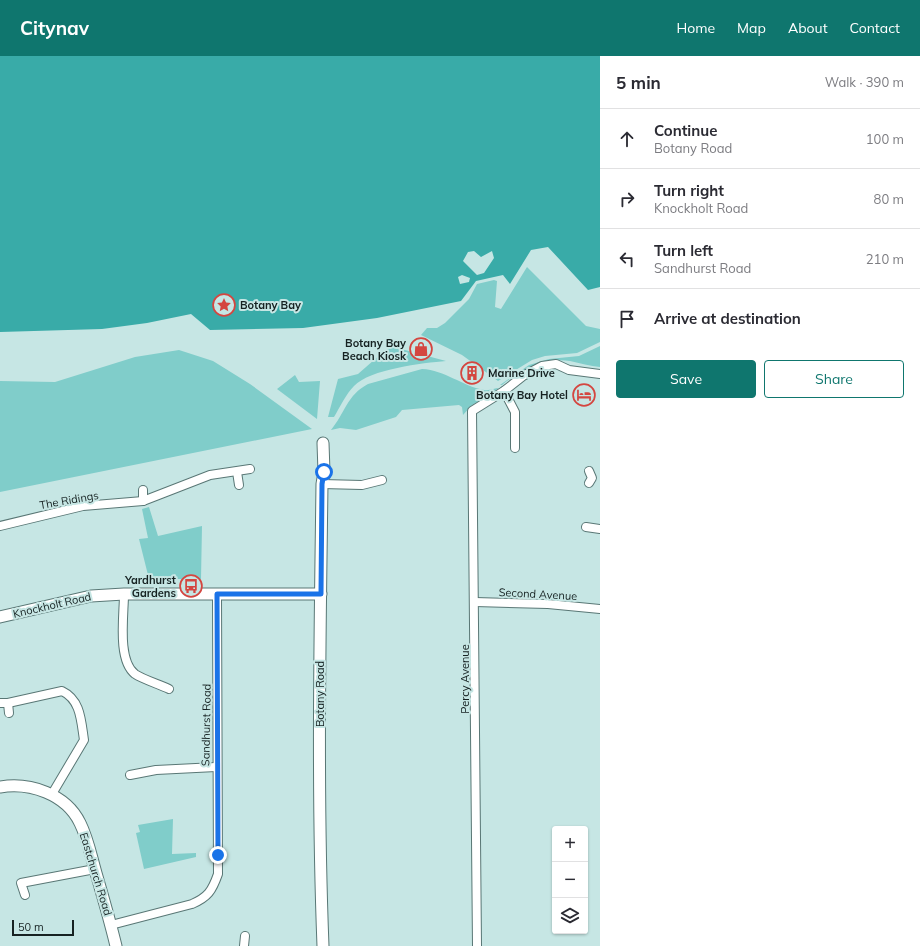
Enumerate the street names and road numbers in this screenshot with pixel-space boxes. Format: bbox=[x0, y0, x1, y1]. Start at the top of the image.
street label: The Ridings bbox=[38, 488, 100, 512]
street label: Second Avenue bbox=[498, 585, 578, 603]
street label: Knockholt Road bbox=[12, 589, 92, 621]
street label: Percy Avenue bbox=[458, 644, 472, 714]
street label: Botany Road bbox=[313, 661, 327, 727]
street label: Sandhurst Road bbox=[198, 684, 214, 766]
street label: Eastchurch Road bbox=[77, 831, 115, 917]

